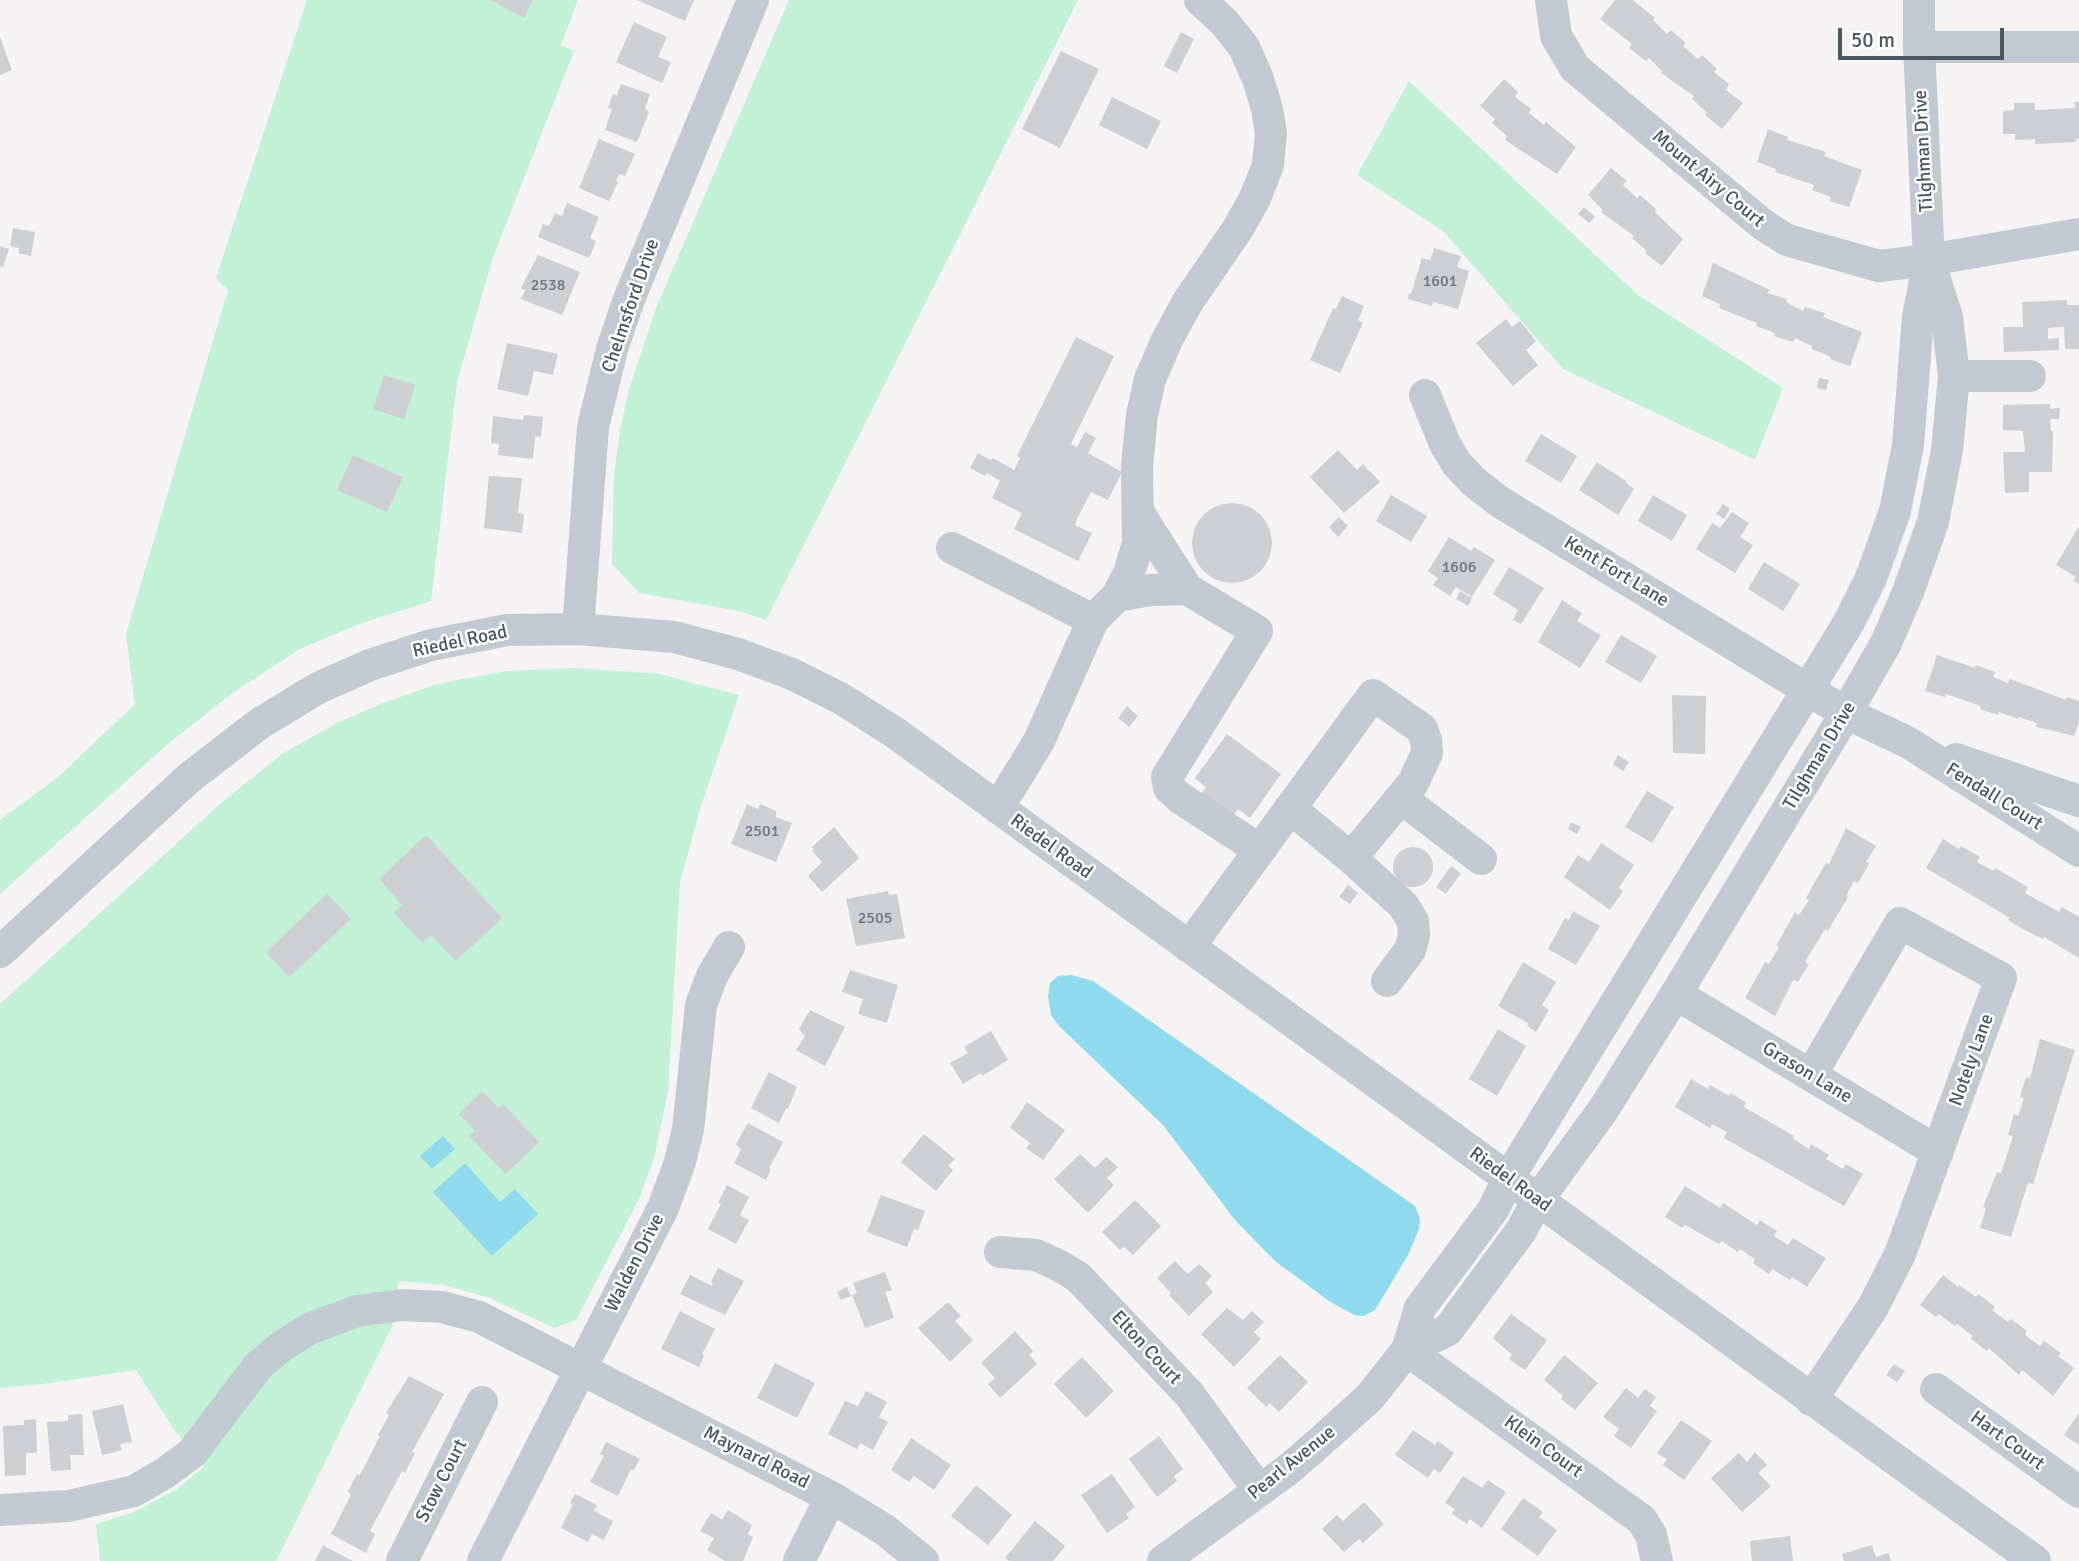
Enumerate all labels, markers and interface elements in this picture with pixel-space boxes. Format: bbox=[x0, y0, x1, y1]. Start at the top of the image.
scale bar bbox=[1841, 14, 2007, 58]
text: 50 m bbox=[1851, 27, 1895, 53]
street label: Tilghman Drive bbox=[1909, 89, 1939, 213]
street label: Mount Airy Court bbox=[1647, 125, 1769, 233]
street label: Chelmsford Drive bbox=[597, 236, 665, 376]
house number: 1601 bbox=[1423, 272, 1457, 292]
house number: 2538 bbox=[531, 276, 565, 296]
street label: Kent Fort Lane bbox=[1559, 532, 1673, 612]
house number: 1606 bbox=[1442, 558, 1476, 578]
street label: Riedel Road bbox=[411, 621, 509, 663]
street label: Tilghman Drive bbox=[1779, 698, 1861, 814]
street label: Fendall Court bbox=[1941, 758, 2047, 836]
street label: Riedel Road bbox=[1005, 810, 1097, 884]
house number: 2501 bbox=[745, 822, 779, 842]
house number: 2505 bbox=[858, 909, 892, 929]
street label: Notely Lane bbox=[1945, 1011, 1999, 1109]
street label: Grason Lane bbox=[1758, 1037, 1856, 1109]
street label: Riedel Road bbox=[1464, 1143, 1556, 1217]
street label: Walden Drive bbox=[601, 1210, 669, 1316]
street label: Elton Court bbox=[1106, 1306, 1186, 1390]
street label: Hart Court bbox=[1965, 1406, 2049, 1476]
street label: Klein Court bbox=[1499, 1411, 1587, 1483]
street label: Pearl Avenue bbox=[1244, 1421, 1340, 1505]
street label: Maynard Road bbox=[699, 1422, 813, 1494]
street label: Stow Court bbox=[411, 1436, 473, 1526]

